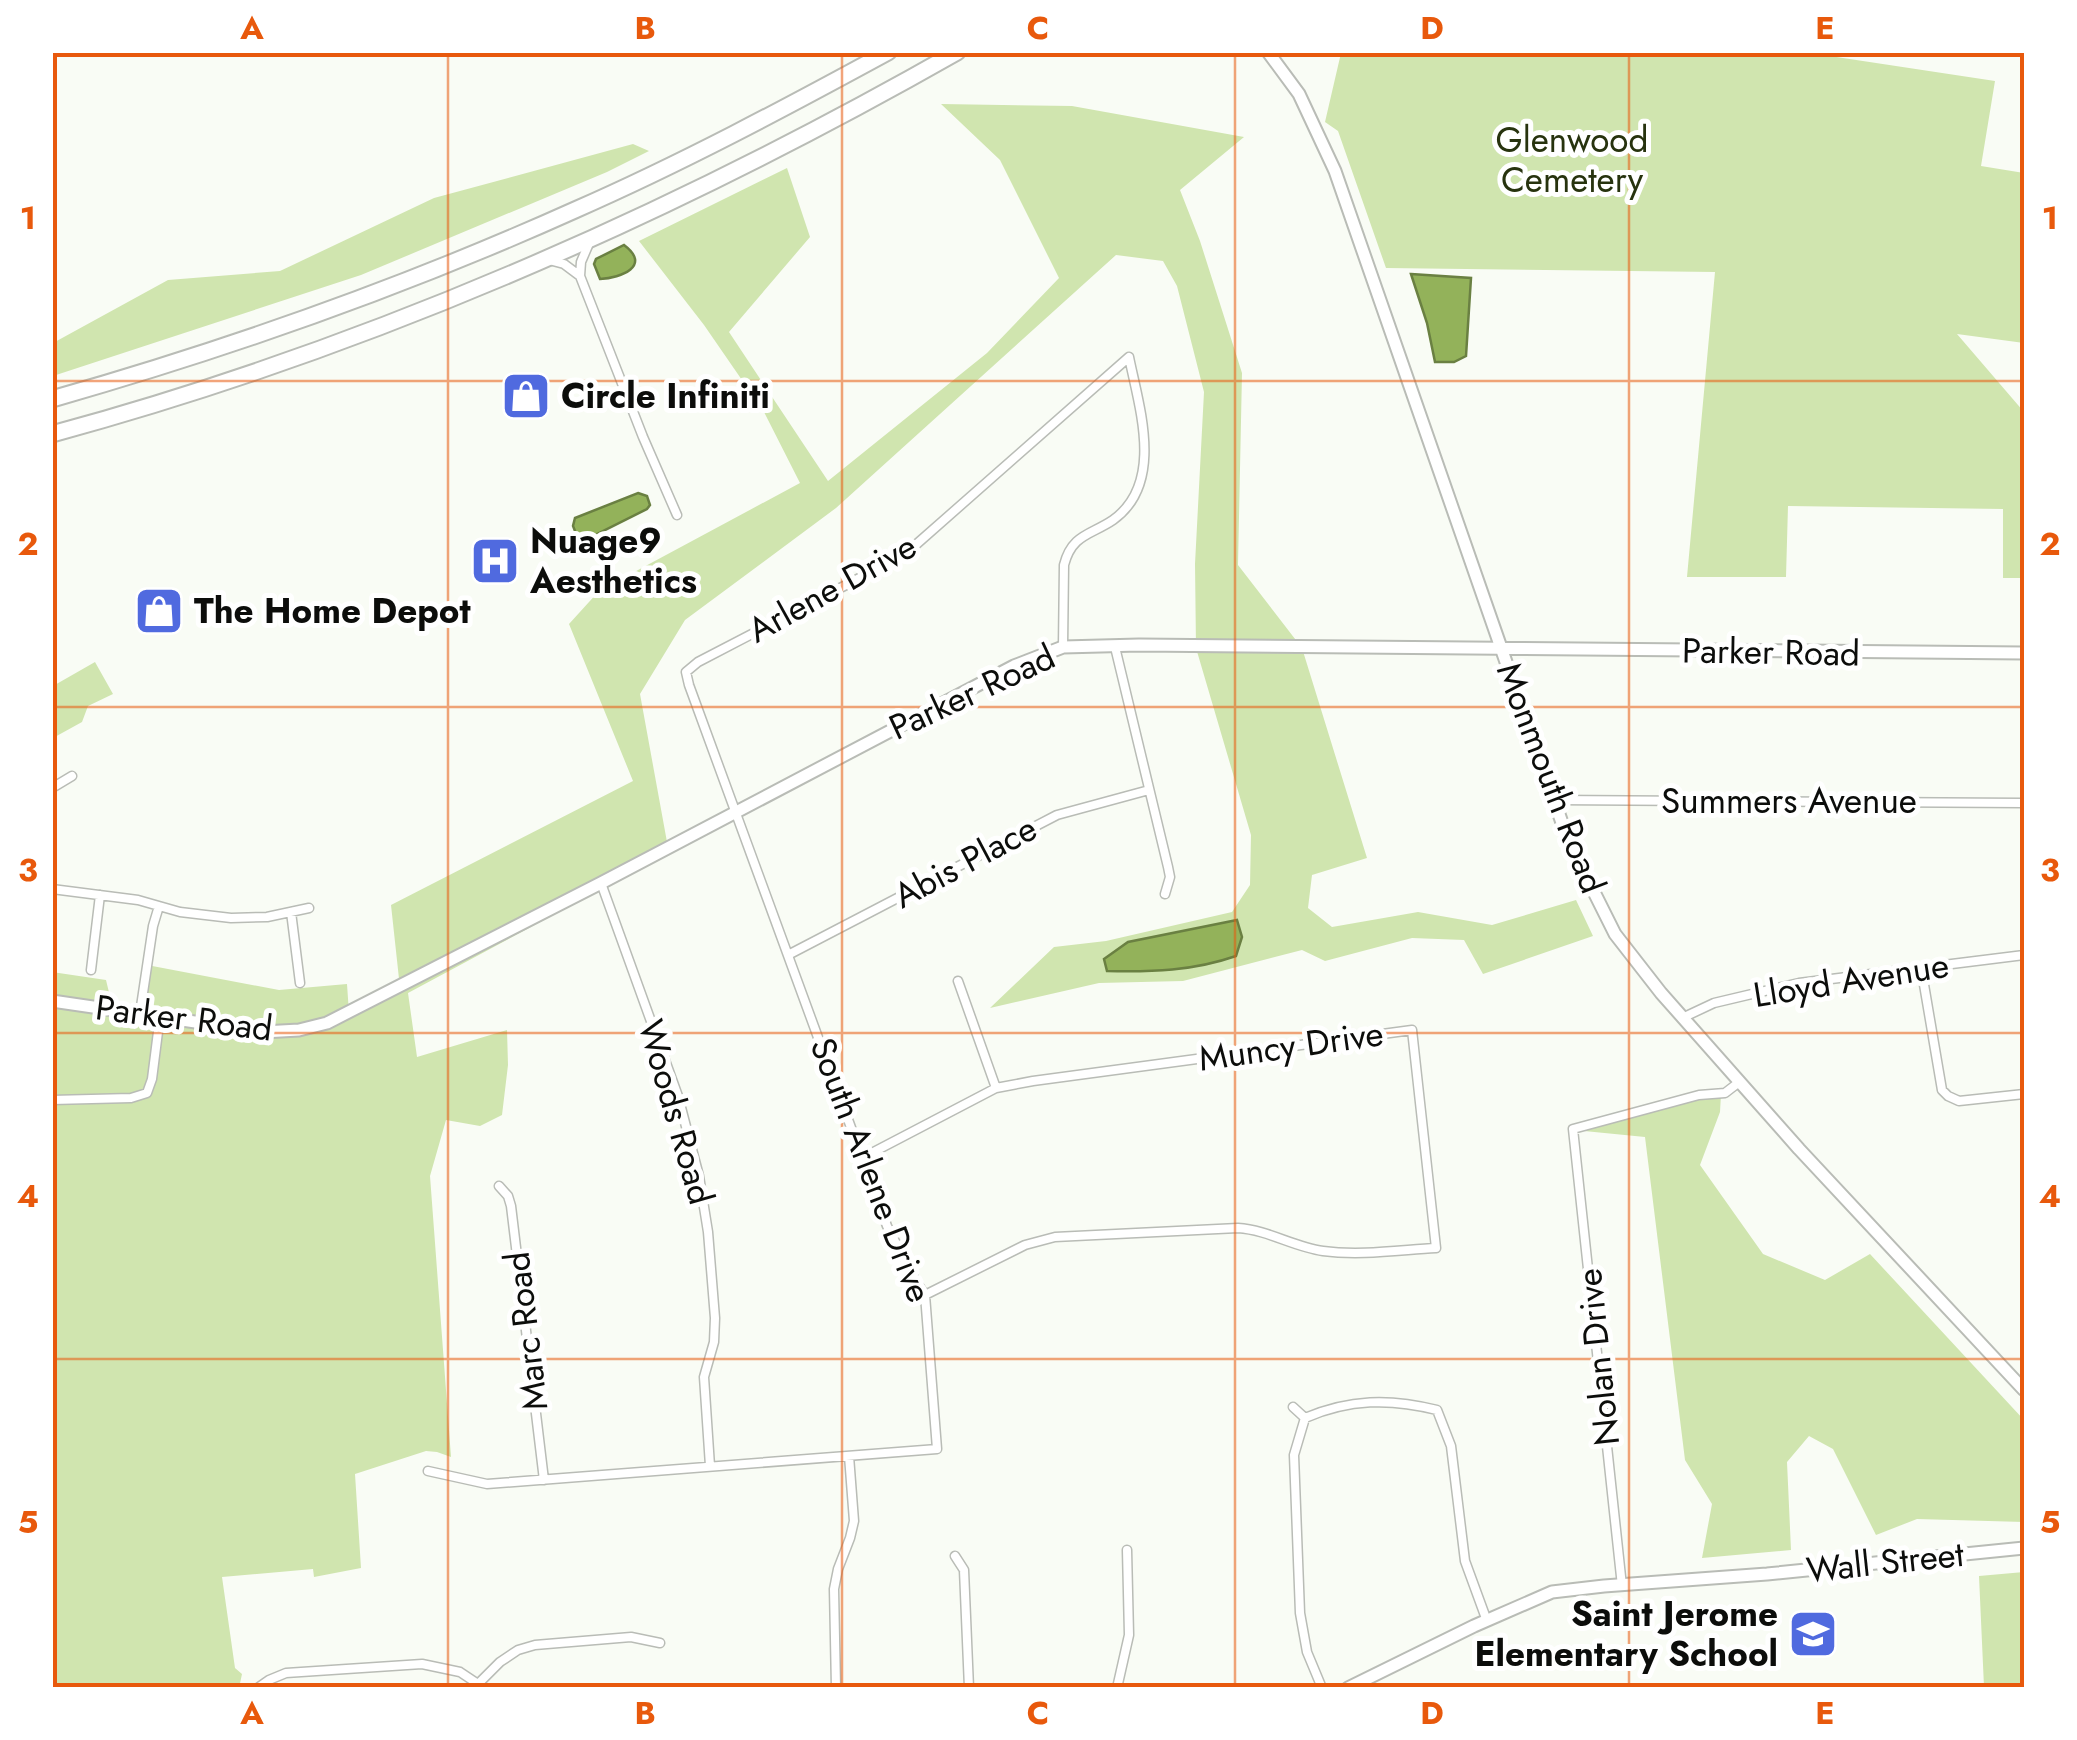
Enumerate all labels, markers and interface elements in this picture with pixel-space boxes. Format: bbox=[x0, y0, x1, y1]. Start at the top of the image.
text: A bbox=[239, 5, 264, 51]
text: B bbox=[634, 5, 656, 51]
text: C bbox=[1027, 5, 1049, 51]
text: D bbox=[1420, 5, 1444, 51]
text: E bbox=[1815, 5, 1835, 51]
park label: Glenwood Cemetery bbox=[1496, 115, 1648, 205]
text: 1 bbox=[20, 195, 36, 241]
text: 1 bbox=[2042, 195, 2058, 241]
shop icon: Circle Infiniti bbox=[500, 370, 552, 422]
place label: Circle Infiniti bbox=[561, 371, 770, 421]
place label: Nuage9 Aesthetics bbox=[529, 516, 697, 606]
text: 2 bbox=[18, 521, 39, 567]
street label: Arlene Drive bbox=[739, 521, 925, 655]
text: 2 bbox=[2040, 521, 2061, 567]
hospital icon: Nuage9 Aesthetics bbox=[469, 535, 521, 587]
shop icon: The Home Depot bbox=[133, 585, 185, 637]
place label: The Home Depot bbox=[194, 586, 471, 636]
street label: Parker Road bbox=[1682, 625, 1860, 679]
street label: Parker Road bbox=[881, 632, 1063, 752]
street label: Monmouth Road bbox=[1484, 655, 1618, 901]
street label: Summers Avenue bbox=[1661, 776, 1917, 826]
street label: Abis Place bbox=[885, 803, 1045, 921]
text: 3 bbox=[18, 847, 38, 893]
text: 3 bbox=[2040, 847, 2060, 893]
street label: Lloyd Avenue bbox=[1750, 940, 1952, 1020]
street label: Parker Road bbox=[93, 982, 275, 1054]
street label: Muncy Drive bbox=[1196, 1008, 1386, 1084]
street label: Woods Road bbox=[626, 1014, 726, 1210]
street label: South Arlene Drive bbox=[798, 1030, 944, 1310]
text: 4 bbox=[17, 1173, 39, 1219]
text: 4 bbox=[2039, 1173, 2061, 1219]
street label: Marc Road bbox=[491, 1249, 561, 1413]
street label: Nolan Drive bbox=[1564, 1266, 1632, 1448]
text: 5 bbox=[18, 1499, 38, 1545]
text: 5 bbox=[2040, 1499, 2060, 1545]
street label: Wall Street bbox=[1804, 1529, 1967, 1595]
place label: Saint Jerome Elementary School bbox=[1475, 1589, 1778, 1679]
school or university icon: Saint Jerome Elementary School bbox=[1787, 1608, 1839, 1660]
text: A bbox=[239, 1690, 264, 1736]
text: B bbox=[634, 1690, 656, 1736]
text: C bbox=[1027, 1690, 1049, 1736]
text: D bbox=[1420, 1690, 1444, 1736]
text: E bbox=[1815, 1690, 1835, 1736]

